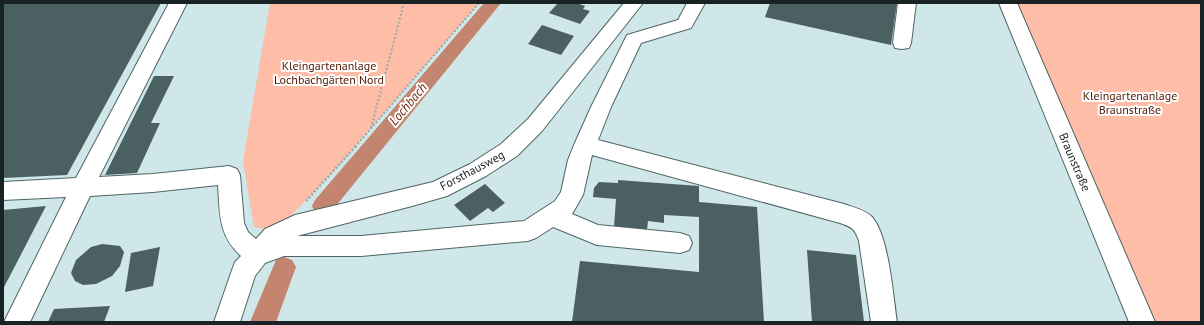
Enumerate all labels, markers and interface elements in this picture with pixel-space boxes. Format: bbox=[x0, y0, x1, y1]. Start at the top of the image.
park label: Kleingartenanlage Lochbachgärten Nord bbox=[274, 58, 384, 87]
water label: Lochbach bbox=[385, 79, 431, 129]
park label: Kleingartenanlage Braunstraße bbox=[1083, 88, 1177, 117]
street label: Braunstraße bbox=[1056, 130, 1094, 194]
street label: Forsthausweg bbox=[437, 147, 507, 193]

